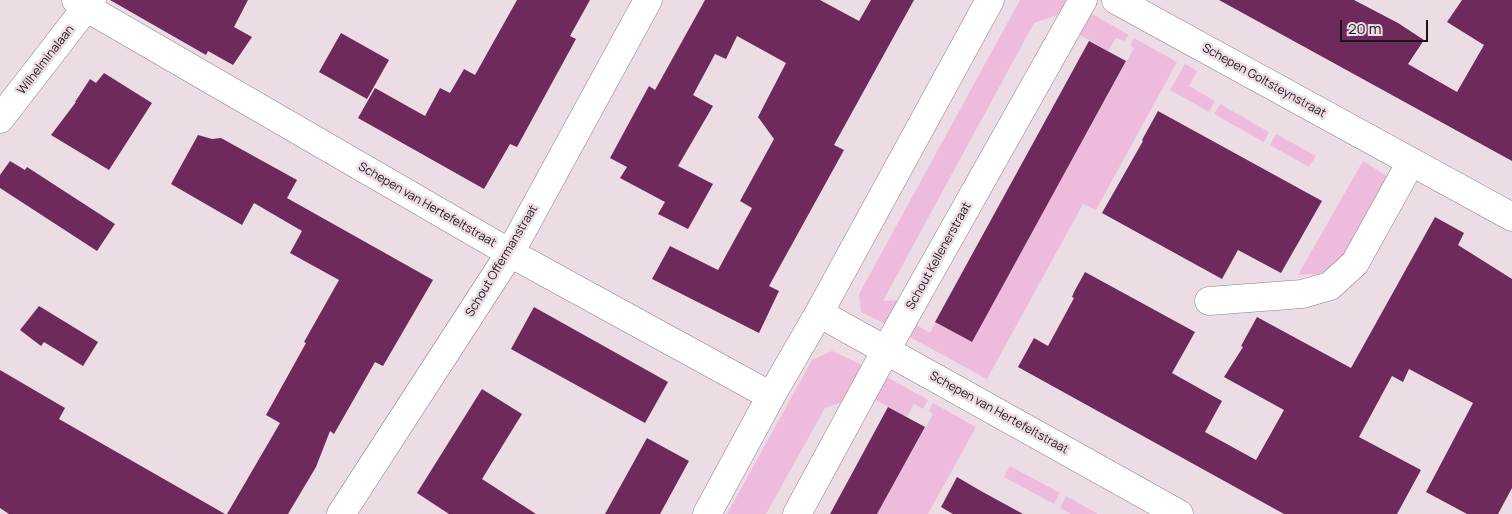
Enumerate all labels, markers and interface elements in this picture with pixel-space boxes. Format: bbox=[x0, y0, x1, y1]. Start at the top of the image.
scale bar bbox=[1342, 10, 1430, 42]
text: 20 m bbox=[1348, 18, 1381, 39]
street label: Wilhelminalaan bbox=[15, 23, 77, 97]
street label: Schepen Goltsteynstraat bbox=[1200, 41, 1328, 121]
street label: Schepen van Hertefeltstraat bbox=[356, 160, 498, 250]
street label: Schout Kellenerstraat bbox=[904, 200, 974, 312]
street label: Schout Offermanstraat bbox=[463, 203, 541, 319]
street label: Schepen van Hertefeltstraat bbox=[927, 369, 1071, 457]

